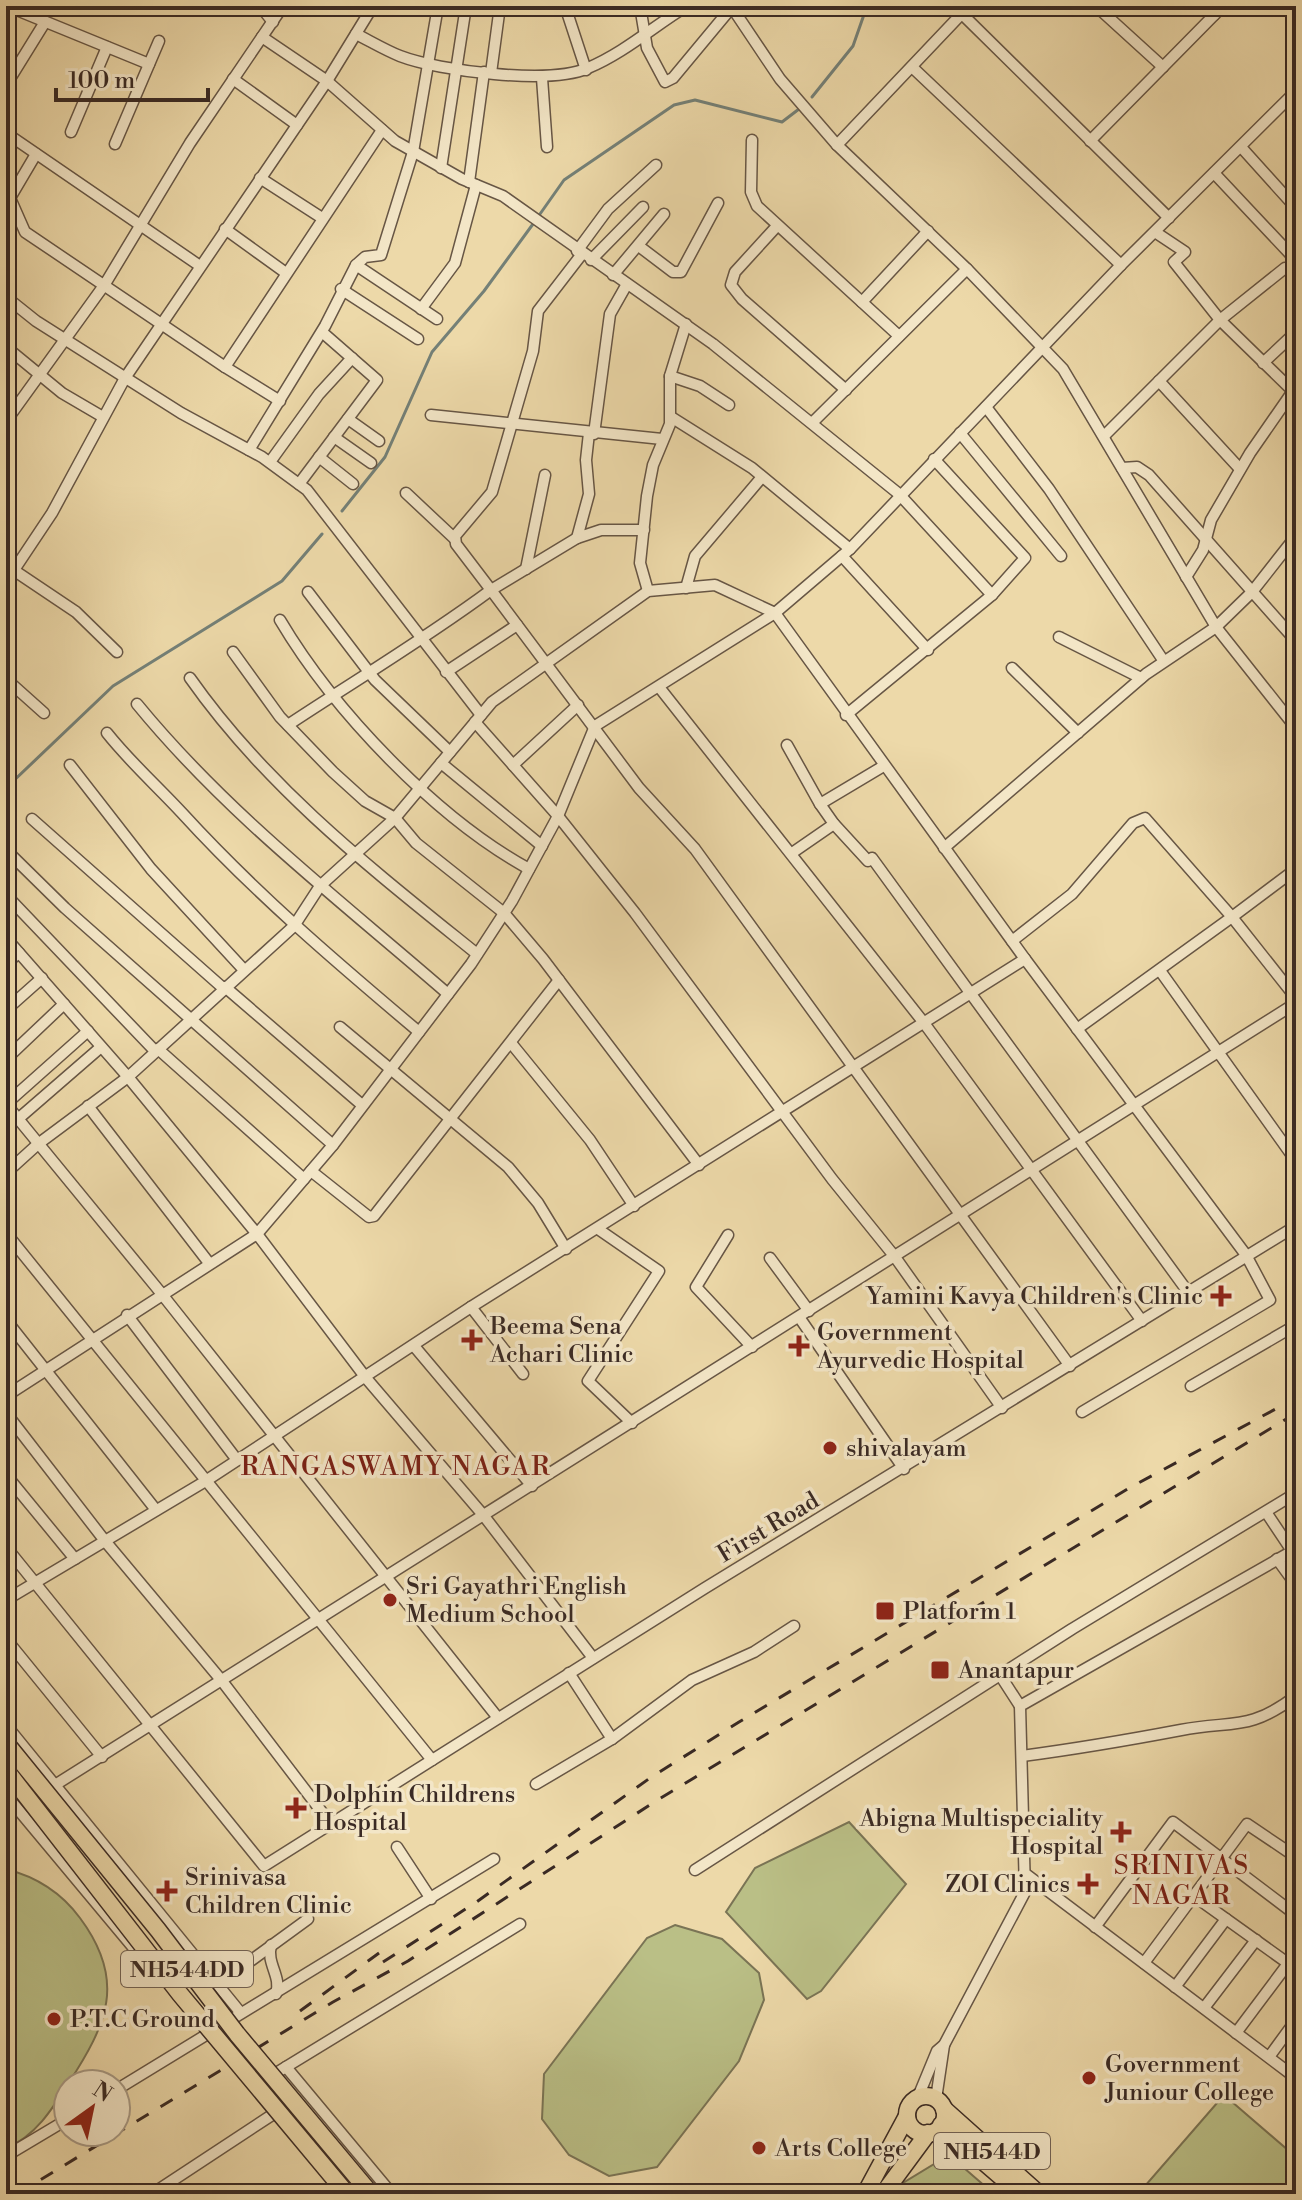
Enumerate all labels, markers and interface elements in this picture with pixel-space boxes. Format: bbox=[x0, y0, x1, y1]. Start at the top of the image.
scale bar bbox=[56, 52, 208, 102]
text: 100 m bbox=[68, 66, 135, 96]
place label: Yamini Kavya Children's Clinic bbox=[864, 1282, 1203, 1312]
marker: Yamini Kavya Children's Clinic bbox=[1210, 1285, 1232, 1307]
place label: Beema Sena Achari Clinic bbox=[489, 1312, 634, 1370]
place label: Government Ayurvedic Hospital bbox=[816, 1318, 1024, 1376]
marker: Beema Sena Achari Clinic bbox=[461, 1329, 483, 1351]
marker: Government Ayurvedic Hospital bbox=[788, 1335, 810, 1357]
place label: shivalayam bbox=[846, 1434, 967, 1464]
marker: shivalayam bbox=[821, 1439, 839, 1457]
district label: RANGASWAMY NAGAR bbox=[241, 1451, 551, 1483]
street label: First Road bbox=[712, 1486, 825, 1570]
place label: Sri Gayathri English Medium School bbox=[406, 1572, 627, 1630]
marker: Sri Gayathri English Medium School bbox=[381, 1591, 399, 1609]
place label: Platform 1 bbox=[903, 1597, 1017, 1627]
marker: Platform 1 bbox=[874, 1600, 896, 1622]
place label: Anantapur bbox=[957, 1656, 1074, 1686]
marker: Anantapur bbox=[929, 1659, 951, 1681]
place label: Dolphin Childrens Hospital bbox=[314, 1780, 515, 1838]
marker: Dolphin Childrens Hospital bbox=[285, 1797, 307, 1819]
place label: Abigna Multispeciality Hospital bbox=[859, 1804, 1103, 1862]
marker: Abigna Multispeciality Hospital bbox=[1110, 1821, 1132, 1843]
district label: SRINIVAS NAGAR bbox=[1114, 1850, 1250, 1912]
place label: Srinivasa Children Clinic bbox=[185, 1863, 352, 1921]
place label: ZOI Clinics bbox=[945, 1870, 1070, 1900]
marker: ZOI Clinics bbox=[1077, 1873, 1099, 1895]
marker: Srinivasa Children Clinic bbox=[156, 1880, 178, 1902]
road number: NH544DD bbox=[121, 1951, 253, 1987]
place label: P.T.C Ground bbox=[70, 2005, 215, 2035]
marker: P.T.C Ground bbox=[45, 2010, 63, 2028]
place label: Government Juniour College bbox=[1104, 2050, 1274, 2108]
north arrow bbox=[52, 2068, 132, 2148]
marker: Government Juniour College bbox=[1080, 2069, 1098, 2087]
text: N bbox=[87, 2076, 117, 2109]
road number: NH544D bbox=[934, 2133, 1050, 2169]
place label: Arts College bbox=[774, 2134, 907, 2164]
marker: Arts College bbox=[750, 2139, 768, 2157]

